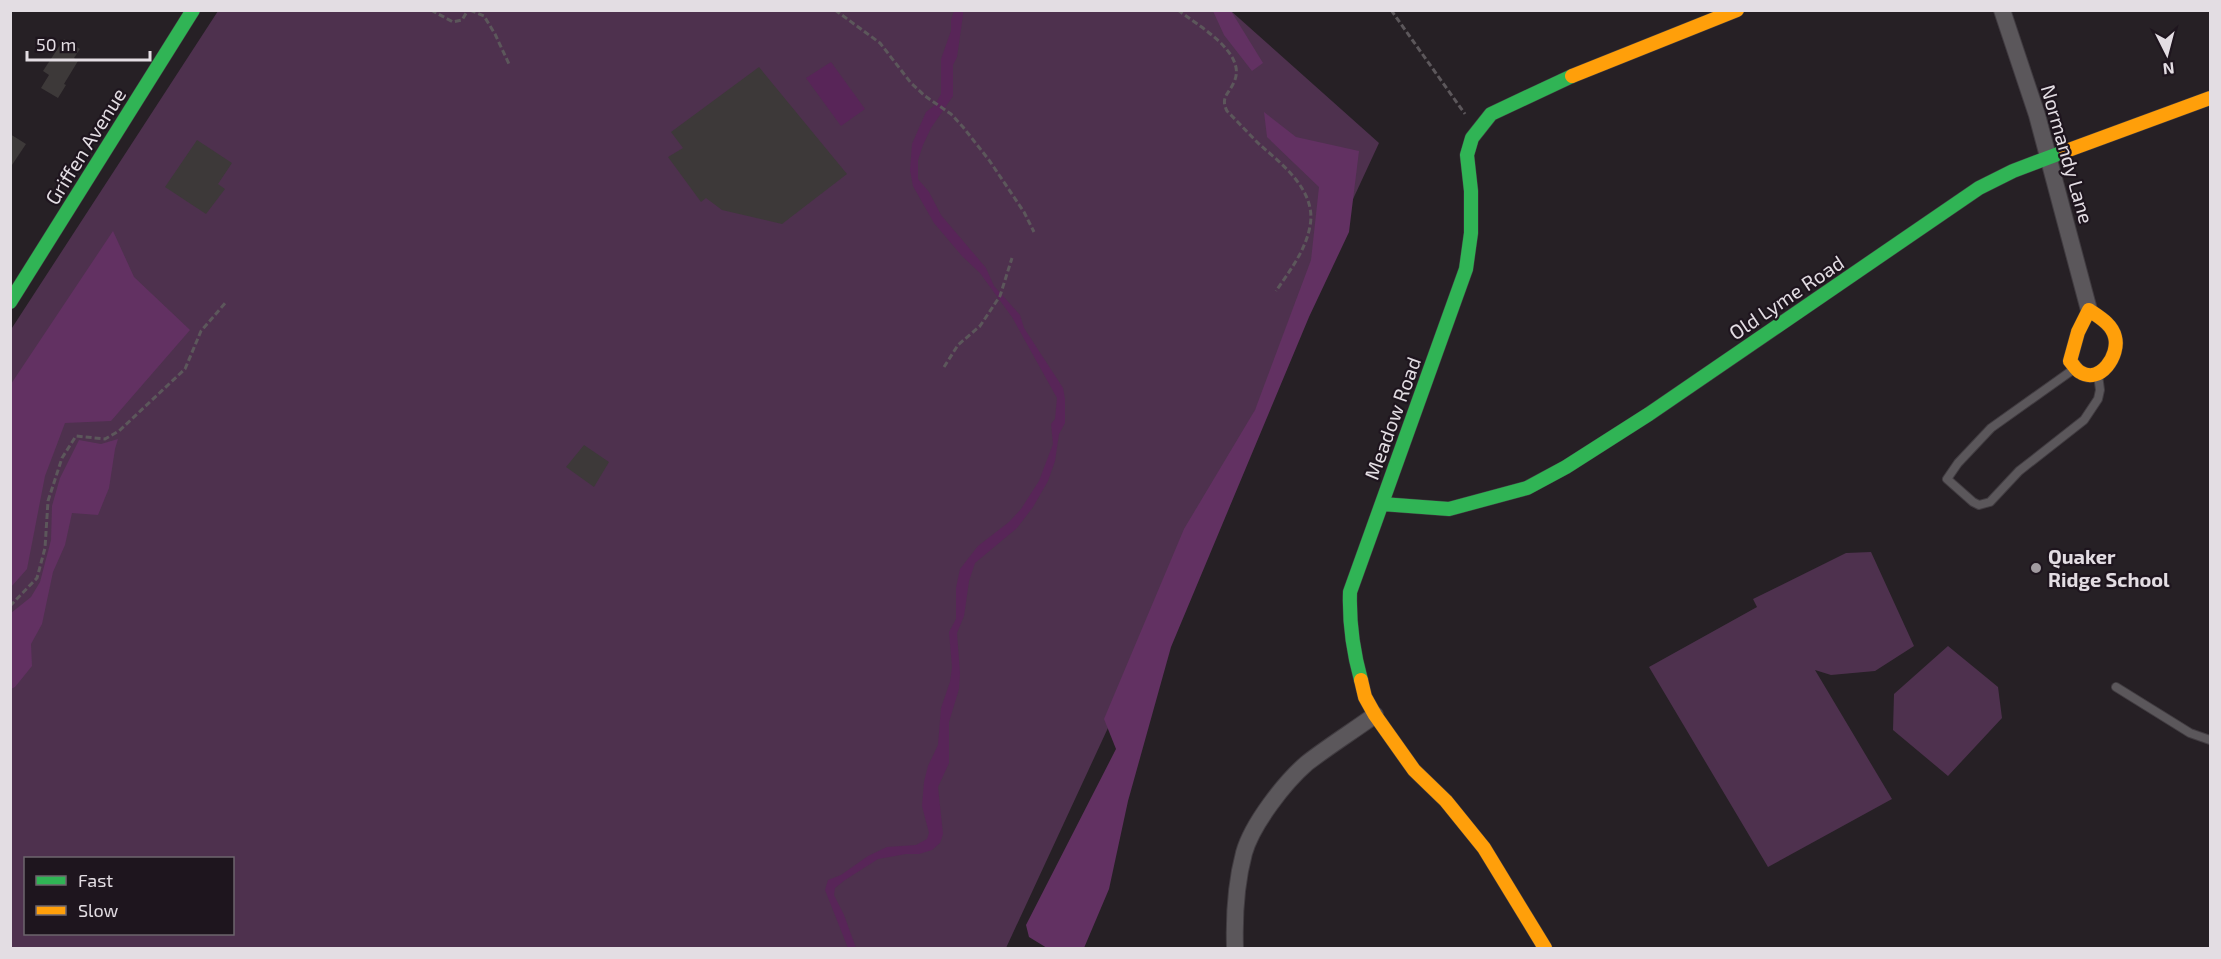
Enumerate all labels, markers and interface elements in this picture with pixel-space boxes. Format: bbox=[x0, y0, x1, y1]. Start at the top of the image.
scale bar bbox=[27, 24, 150, 62]
north arrow bbox=[2137, 24, 2197, 84]
text: 50 m bbox=[36, 33, 76, 55]
text: N bbox=[2162, 59, 2175, 79]
street label: Normandy Lane bbox=[2037, 82, 2099, 226]
street label: Griffen Avenue bbox=[40, 83, 130, 209]
street label: Old Lyme Road bbox=[1724, 250, 1848, 344]
street label: Meadow Road bbox=[1359, 353, 1425, 483]
place label: Quaker Ridge School bbox=[2048, 544, 2170, 591]
marker: Quaker Ridge School bbox=[2029, 561, 2043, 575]
legend bbox=[24, 857, 234, 935]
text: Fast bbox=[78, 869, 113, 891]
text: Slow bbox=[78, 899, 119, 921]

